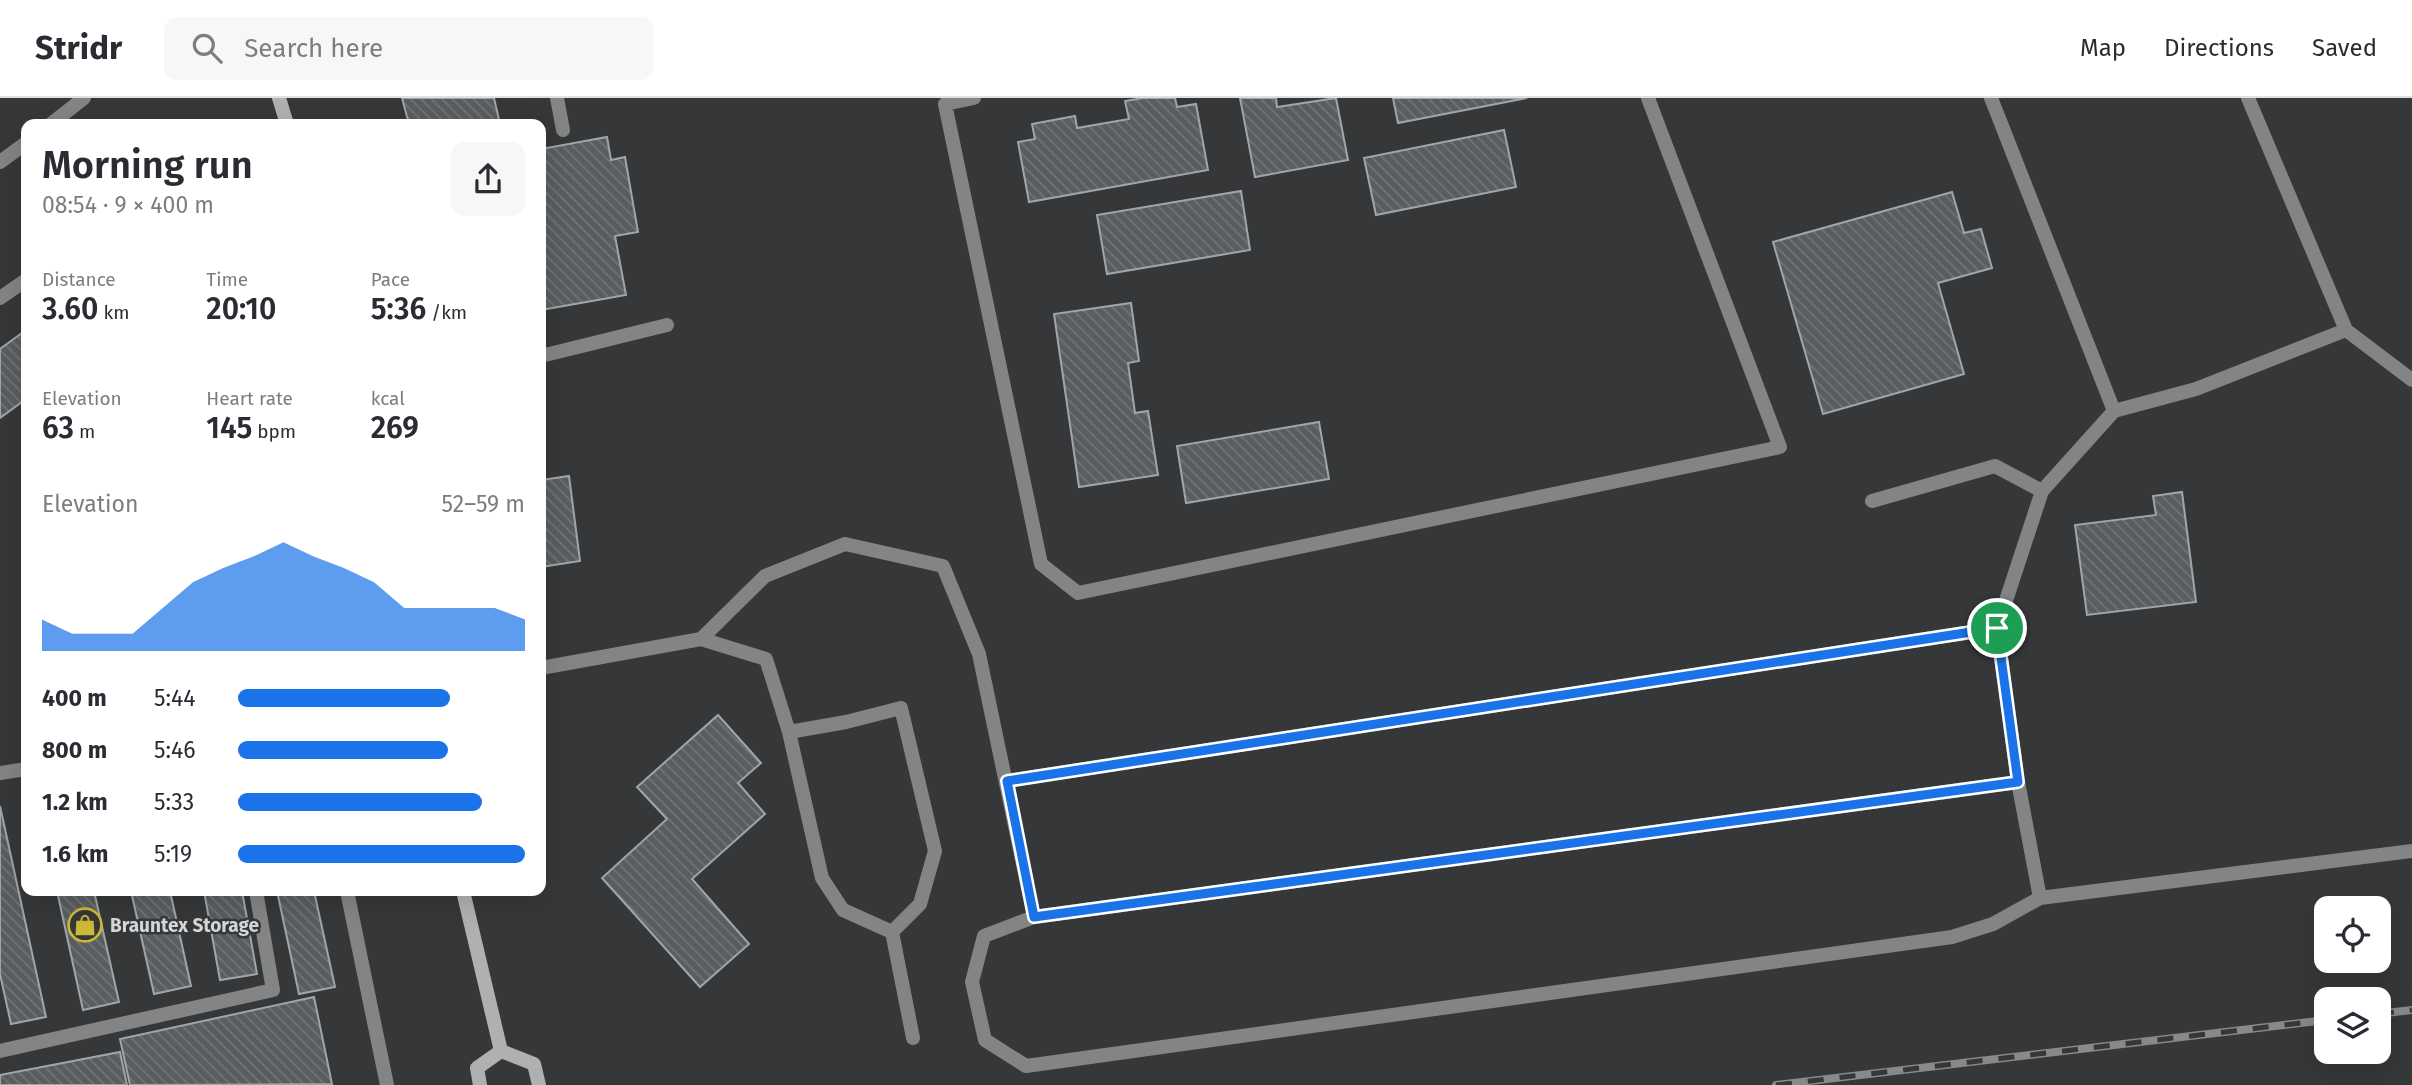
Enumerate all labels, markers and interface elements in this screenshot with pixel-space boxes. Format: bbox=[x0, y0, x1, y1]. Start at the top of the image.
search box bbox=[164, 17, 654, 80]
text: Stridr bbox=[35, 28, 122, 68]
icon: search bbox=[188, 29, 226, 67]
text: Search here bbox=[244, 33, 383, 64]
text: Map bbox=[2080, 34, 2126, 62]
text: Directions bbox=[2164, 34, 2274, 62]
text: Saved bbox=[2312, 34, 2377, 62]
text: Morning run bbox=[42, 142, 253, 188]
button: share bbox=[451, 142, 525, 216]
text: 08:54 · 9 × 400 m bbox=[42, 191, 214, 219]
text: Distance bbox=[42, 268, 116, 291]
text: Time bbox=[206, 268, 248, 291]
text: Pace bbox=[371, 268, 410, 291]
text: 3.60 bbox=[42, 291, 98, 327]
text: 20:10 bbox=[206, 291, 276, 327]
text: 5:36 bbox=[371, 291, 426, 327]
text: km bbox=[98, 301, 129, 324]
text: /km bbox=[426, 301, 467, 324]
text: Elevation bbox=[42, 387, 122, 410]
text: Heart rate bbox=[206, 387, 293, 410]
text: kcal bbox=[371, 387, 405, 410]
text: 63 bbox=[42, 410, 74, 446]
text: 145 bbox=[206, 410, 252, 446]
text: 269 bbox=[371, 410, 419, 446]
text: m bbox=[74, 420, 95, 443]
text: bpm bbox=[252, 420, 296, 443]
text: Elevation bbox=[42, 490, 138, 518]
text: 52–59 m bbox=[442, 490, 525, 518]
pin bbox=[1967, 598, 2027, 658]
icon: arrive bbox=[1978, 609, 2016, 647]
text: 400 m bbox=[42, 684, 107, 712]
text: 5:44 bbox=[154, 684, 195, 712]
text: 800 m bbox=[42, 736, 107, 764]
text: 5:46 bbox=[154, 736, 195, 764]
text: 1.2 km bbox=[42, 788, 108, 816]
text: 5:33 bbox=[154, 788, 194, 816]
text: 1.6 km bbox=[42, 840, 109, 868]
text: 5:19 bbox=[154, 840, 192, 868]
map controls bbox=[2314, 896, 2391, 1064]
button: locate bbox=[2314, 896, 2391, 973]
shop icon: Brauntex Storage bbox=[66, 906, 104, 944]
place label: Brauntex Storage bbox=[110, 914, 259, 937]
button: layers bbox=[2314, 987, 2391, 1064]

